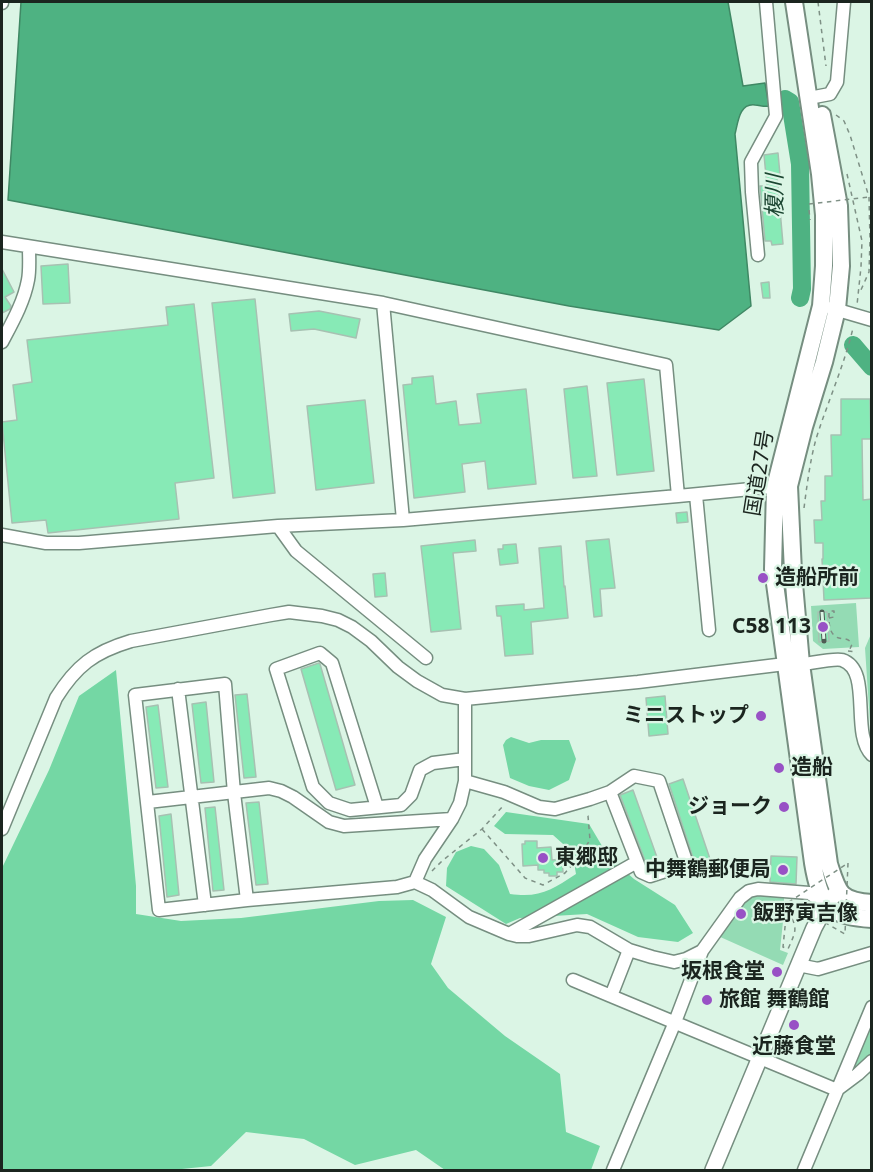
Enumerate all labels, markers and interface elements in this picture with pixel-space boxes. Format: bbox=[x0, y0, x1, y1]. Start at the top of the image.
water label: 榎川 bbox=[763, 174, 789, 218]
street label: 国道27号 bbox=[741, 428, 779, 518]
place label: 造船所前 bbox=[775, 565, 859, 591]
marker: 造船所前 bbox=[756, 571, 770, 585]
place label: C58 113 bbox=[732, 614, 811, 640]
marker: C58 113 bbox=[816, 620, 830, 634]
place label: ミニストップ bbox=[623, 703, 749, 729]
marker: ミニストップ bbox=[754, 709, 768, 723]
place label: 造船 bbox=[791, 755, 833, 781]
marker: 造船 bbox=[772, 761, 786, 775]
place label: ジョーク bbox=[688, 794, 772, 820]
marker: ジョーク bbox=[777, 800, 791, 814]
place label: 東郷邸 bbox=[555, 845, 618, 871]
marker: 東郷邸 bbox=[536, 851, 550, 865]
place label: 中舞鶴郵便局 bbox=[645, 857, 771, 883]
marker: 中舞鶴郵便局 bbox=[776, 863, 790, 877]
place label: 飯野寅吉像 bbox=[753, 901, 858, 927]
marker: 飯野寅吉像 bbox=[734, 907, 748, 921]
place label: 坂根食堂 bbox=[681, 959, 765, 985]
marker: 坂根食堂 bbox=[770, 965, 784, 979]
place label: 旅館 舞鶴館 bbox=[719, 987, 829, 1013]
marker: 旅館 舞鶴館 bbox=[700, 993, 714, 1007]
marker: 近藤食堂 bbox=[787, 1018, 801, 1032]
place label: 近藤食堂 bbox=[752, 1034, 836, 1060]

